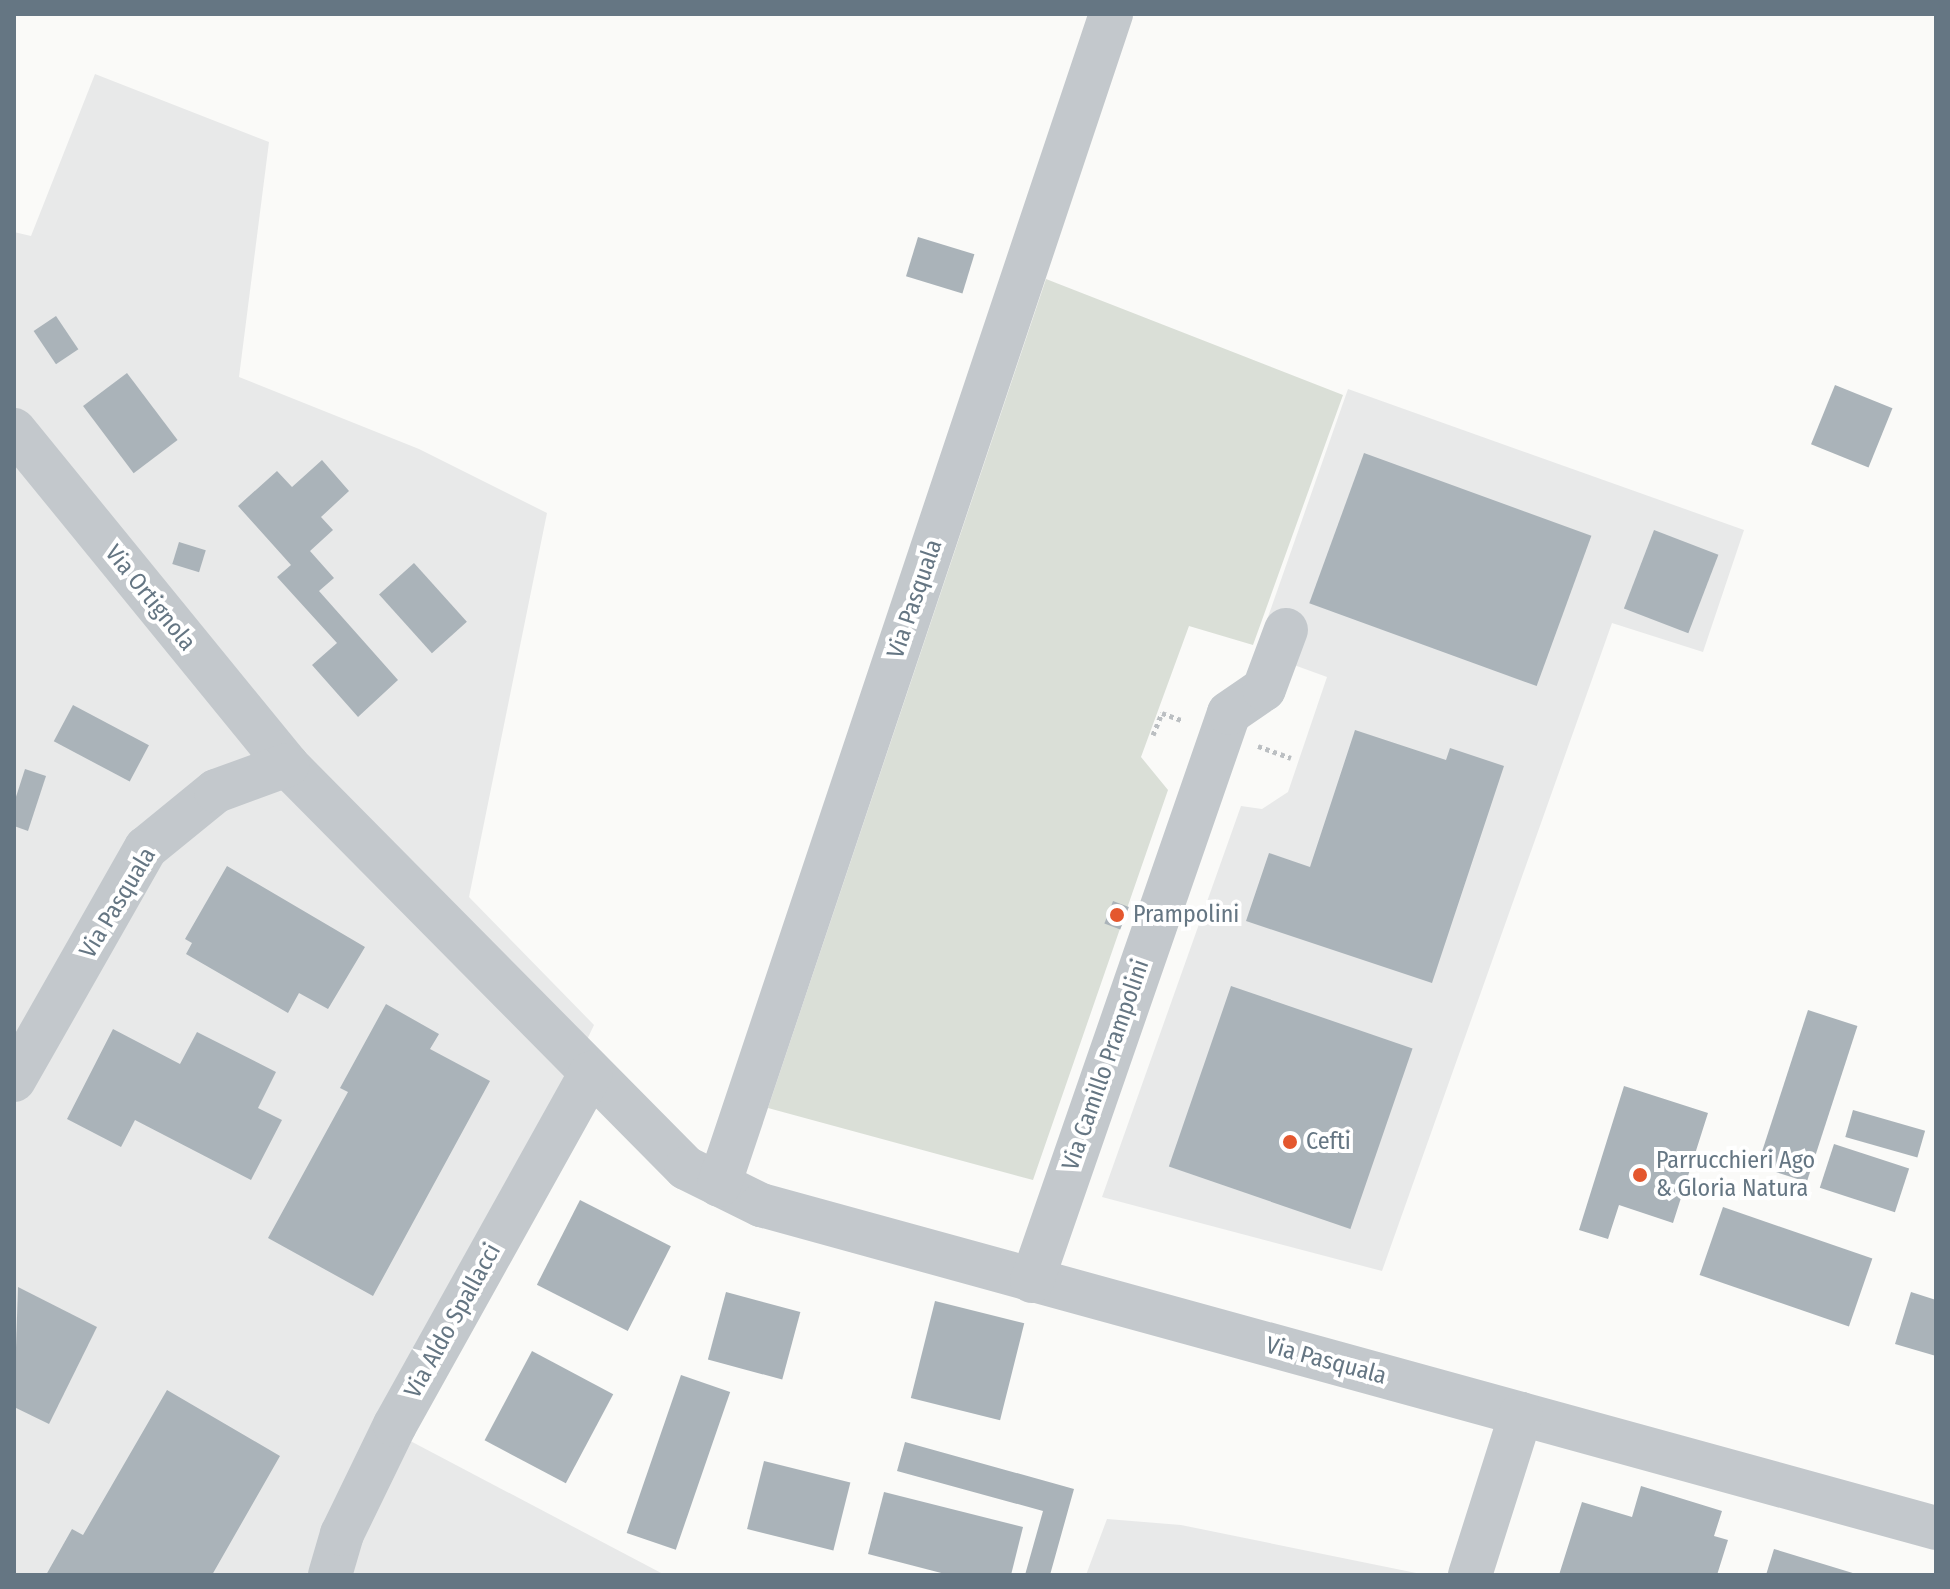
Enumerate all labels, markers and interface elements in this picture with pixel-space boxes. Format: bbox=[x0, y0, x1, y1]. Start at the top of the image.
street label: Via Pasquala bbox=[881, 536, 949, 662]
street label: Via Ortignola bbox=[99, 539, 201, 657]
street label: Via Pasquala bbox=[74, 843, 162, 963]
place label: Prampolini bbox=[1133, 901, 1239, 929]
marker: Prampolini bbox=[1108, 906, 1126, 924]
street label: Via Camillo Prampolini bbox=[1056, 956, 1156, 1174]
place label: Cefti bbox=[1306, 1128, 1351, 1156]
marker: Cefti bbox=[1281, 1133, 1299, 1151]
place label: Parrucchieri Ago & Gloria Natura bbox=[1656, 1147, 1815, 1203]
marker: Parrucchieri Ago & Gloria Natura bbox=[1631, 1166, 1649, 1184]
street label: Via Aldo Spallacci bbox=[399, 1239, 507, 1403]
street label: Via Pasquala bbox=[1263, 1331, 1389, 1391]

